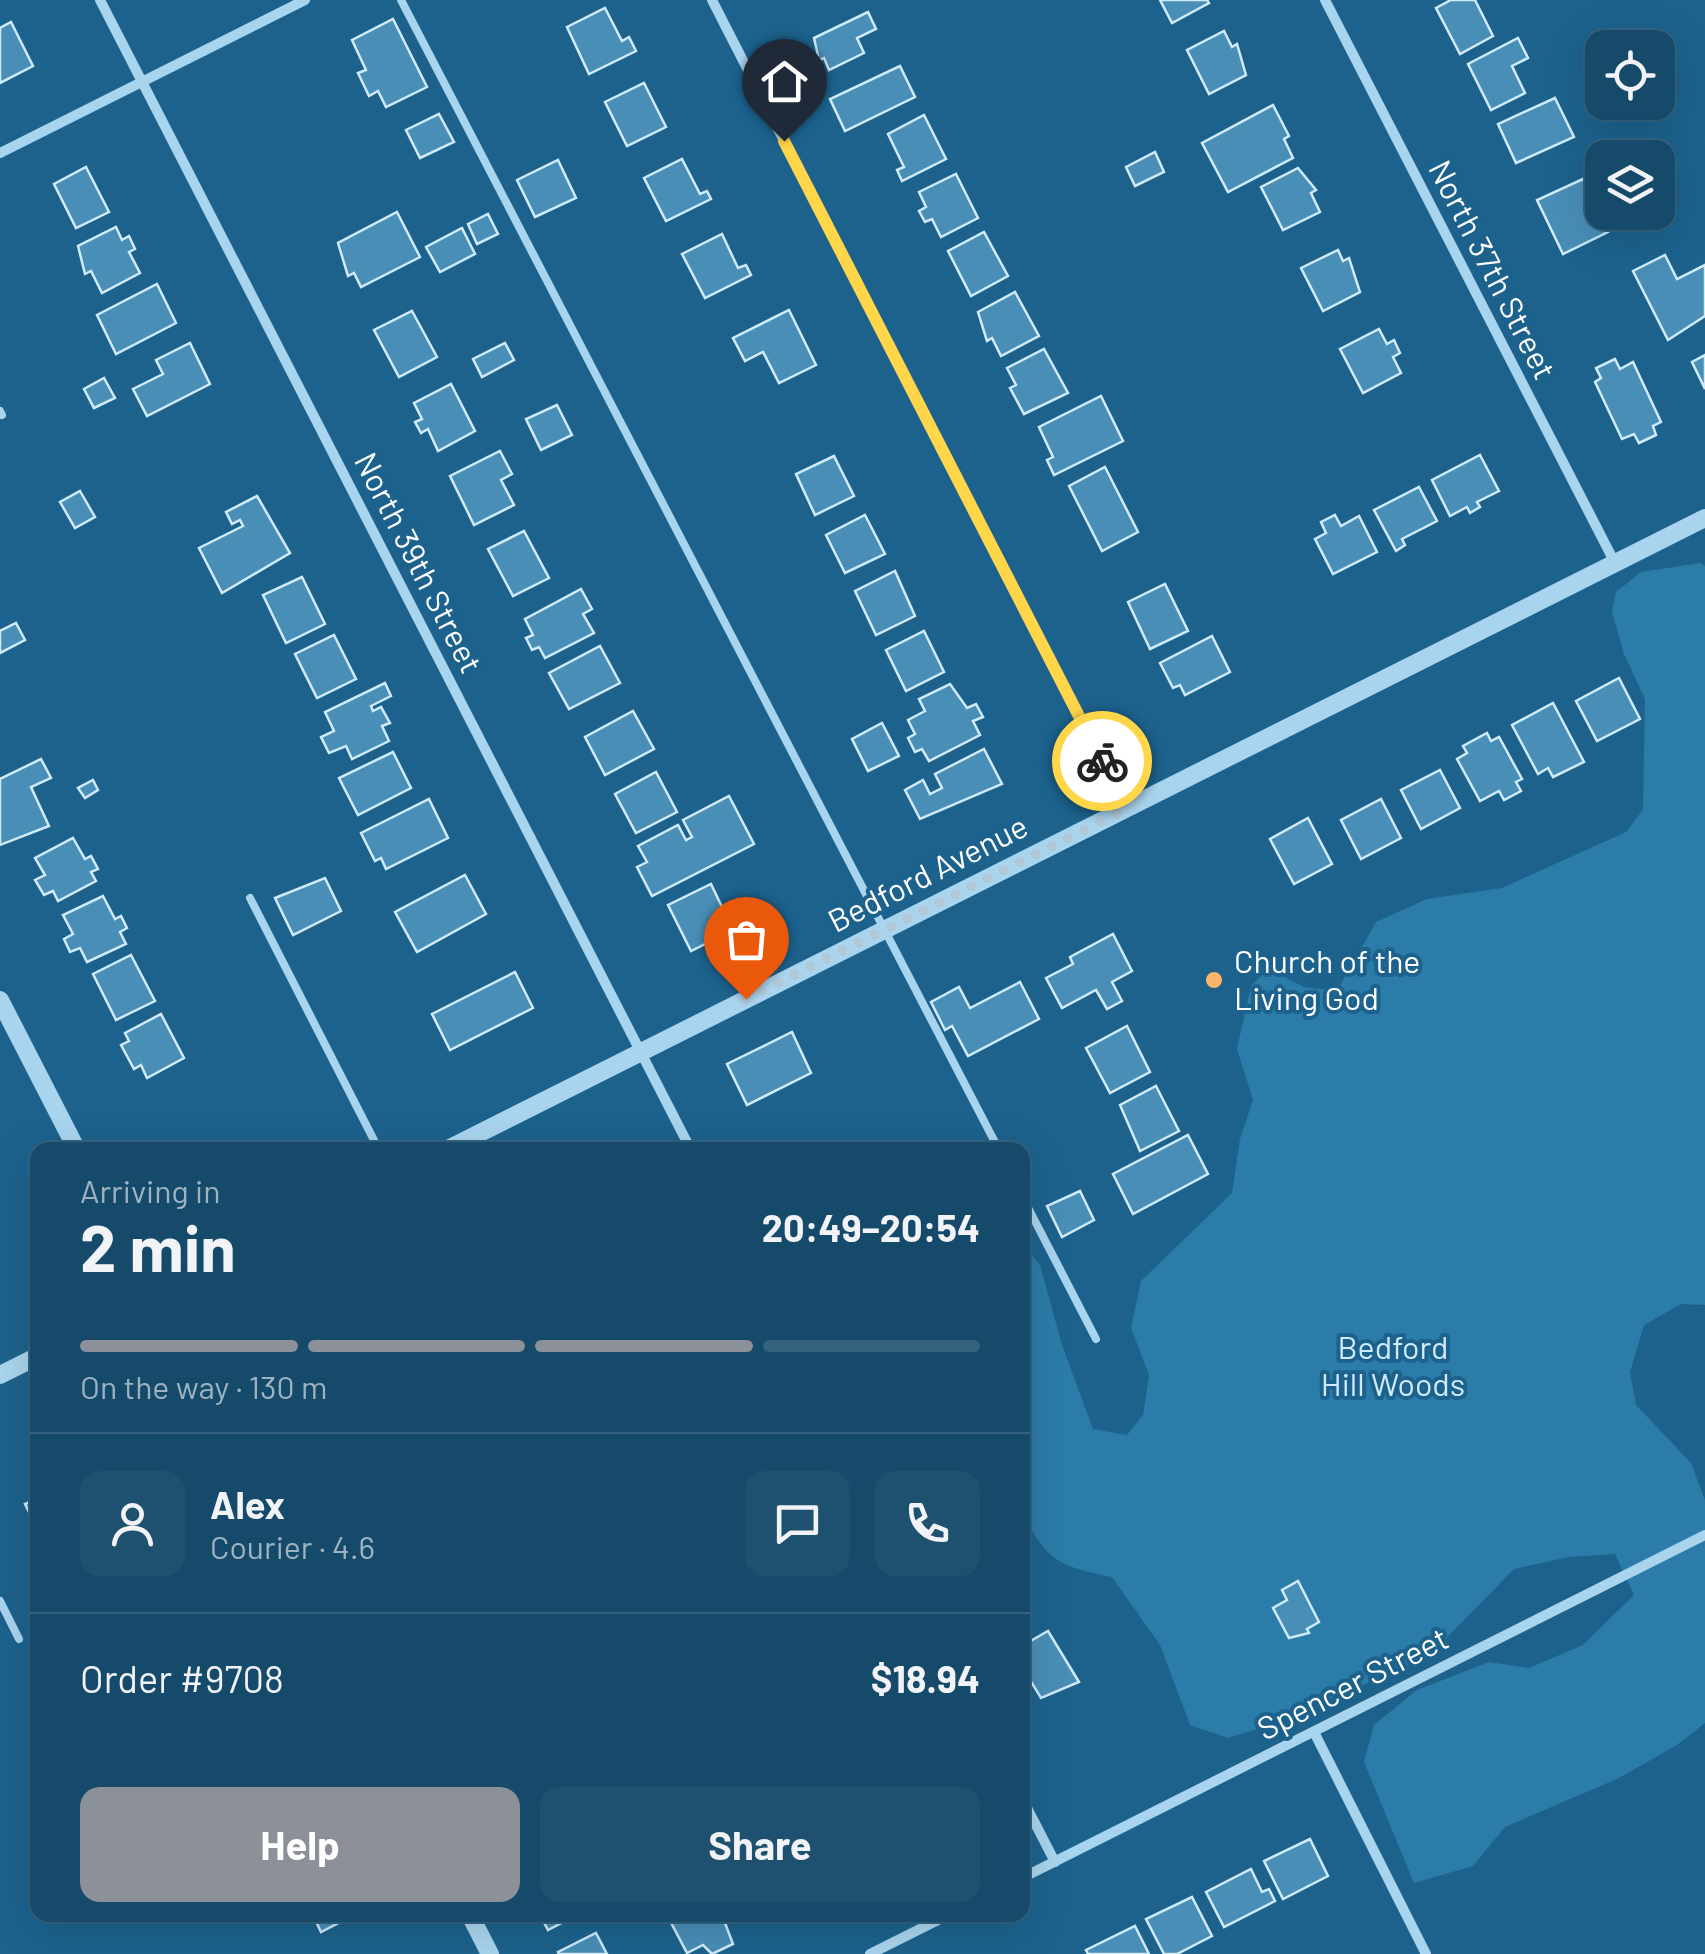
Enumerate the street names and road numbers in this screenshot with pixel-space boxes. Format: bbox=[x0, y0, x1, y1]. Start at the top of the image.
street label: North 37th Street bbox=[1422, 153, 1565, 385]
street label: North 39th Street bbox=[348, 446, 492, 679]
street label: Bedford Avenue bbox=[821, 806, 1033, 939]
street label: Spencer Street bbox=[1250, 1618, 1454, 1747]

